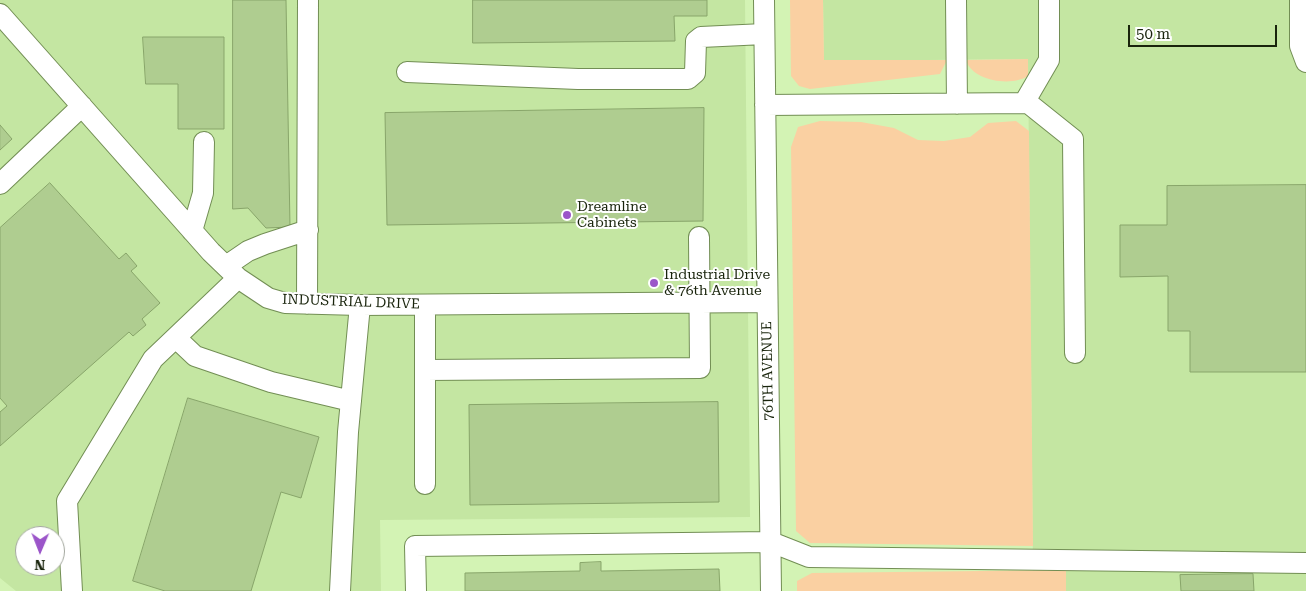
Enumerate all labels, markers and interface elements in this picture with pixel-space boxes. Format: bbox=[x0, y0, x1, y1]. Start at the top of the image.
scale bar bbox=[1131, 15, 1280, 47]
text: 50 m bbox=[1136, 25, 1170, 43]
place label: Dreamline Cabinets bbox=[577, 199, 647, 232]
marker: Dreamline Cabinets bbox=[561, 209, 573, 221]
place label: Industrial Drive & 76th Avenue bbox=[664, 267, 770, 300]
marker: Industrial Drive & 76th Avenue bbox=[648, 277, 660, 289]
street label: INDUSTRIAL DRIVE bbox=[282, 291, 420, 313]
street label: 76TH AVENUE bbox=[759, 321, 777, 421]
north arrow bbox=[15, 526, 65, 576]
text: N bbox=[34, 557, 45, 573]

